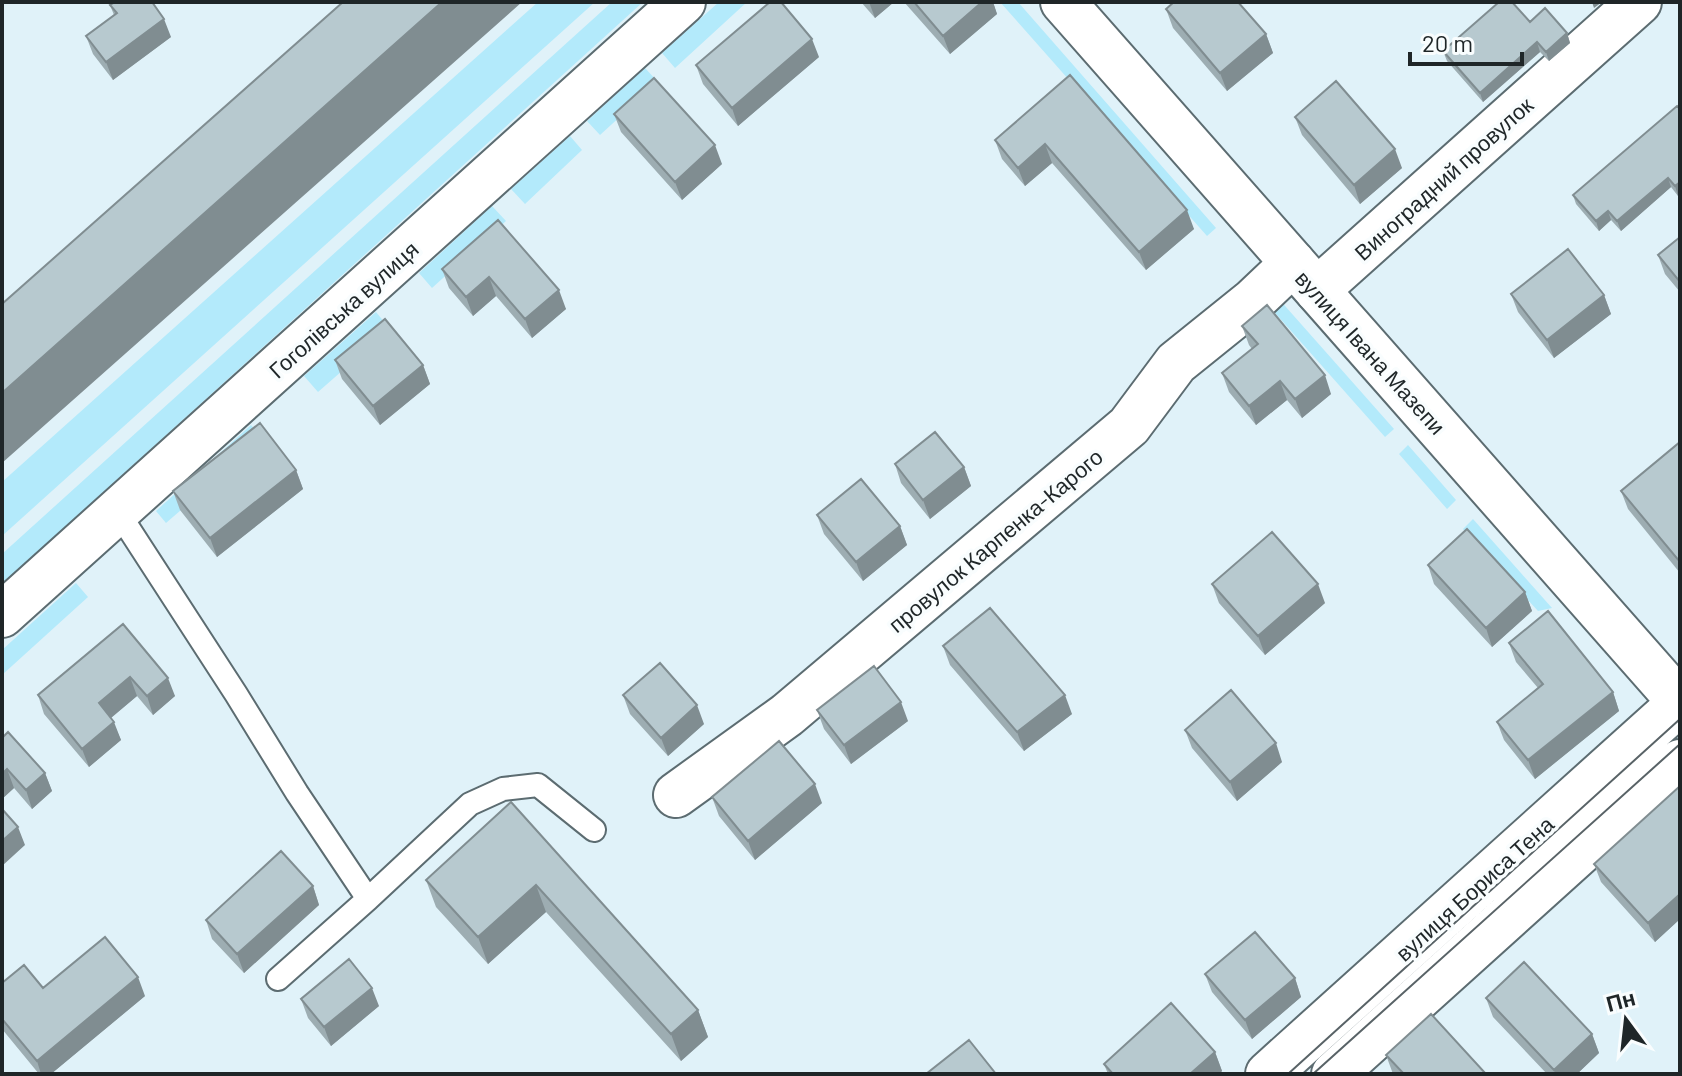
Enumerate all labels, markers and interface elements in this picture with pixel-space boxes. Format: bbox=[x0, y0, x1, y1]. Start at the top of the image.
scale bar bbox=[1410, 16, 1522, 66]
text: 20 m bbox=[1422, 28, 1473, 57]
street label: Виноградний провулок bbox=[1349, 91, 1538, 266]
street label: Гоголівська вулиця bbox=[263, 235, 424, 384]
street label: вулиця Івана Мазепи bbox=[1290, 265, 1451, 440]
street label: провулок Карпенка-Карого bbox=[883, 443, 1108, 638]
street label: вулиця Бориса Тена bbox=[1390, 810, 1560, 966]
north arrow bbox=[1586, 980, 1666, 1060]
text: Пн bbox=[1603, 983, 1638, 1016]

